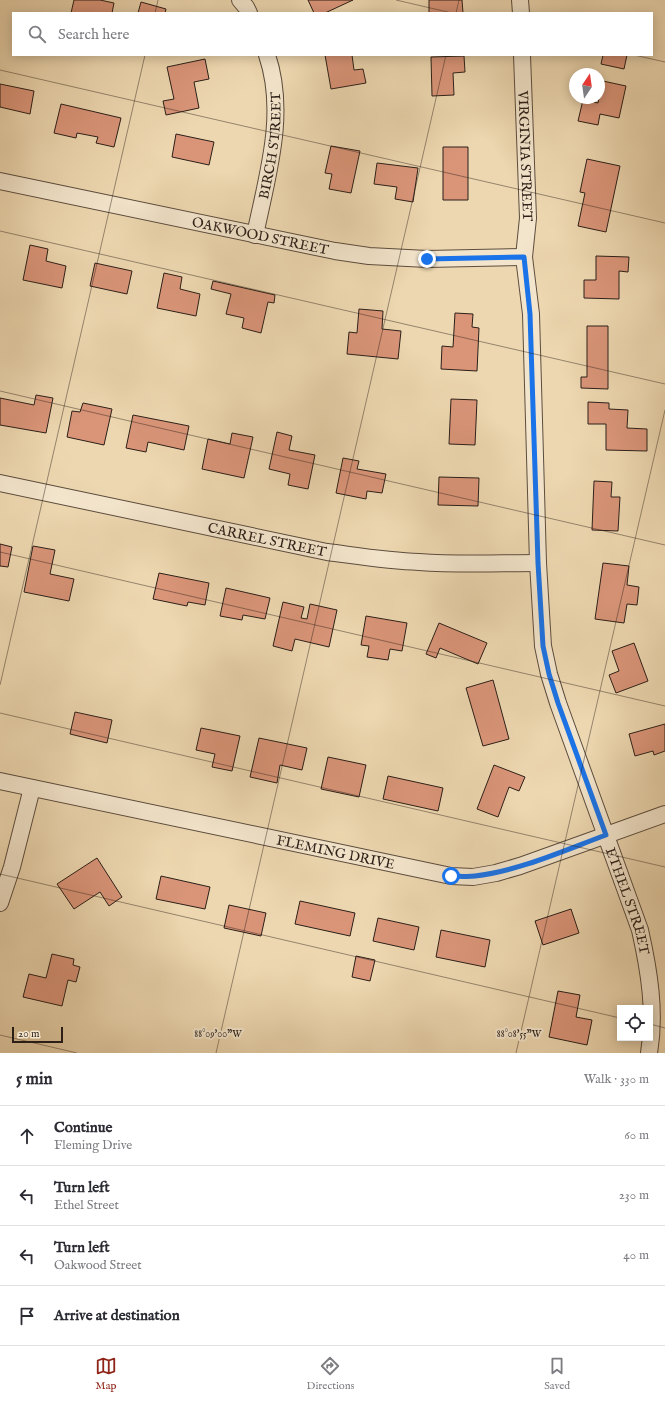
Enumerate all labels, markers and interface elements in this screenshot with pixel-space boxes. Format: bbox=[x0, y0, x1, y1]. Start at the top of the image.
search box bbox=[12, 12, 653, 56]
icon: search bbox=[26, 23, 48, 45]
text: Search here bbox=[58, 25, 129, 44]
north arrow bbox=[569, 68, 605, 104]
street label: VIRGINIA STREET bbox=[513, 89, 536, 223]
street label: BIRCH STREET bbox=[255, 90, 286, 201]
street label: OAKWOOD STREET bbox=[190, 213, 331, 260]
route end bbox=[418, 250, 436, 268]
street label: CARREL STREET bbox=[206, 519, 329, 562]
street label: FLEMING DRIVE bbox=[275, 831, 396, 874]
street label: ETHEL STREET bbox=[601, 845, 653, 957]
route start bbox=[442, 867, 460, 885]
map controls bbox=[617, 1005, 653, 1041]
button: locate bbox=[617, 1005, 653, 1041]
scale bar bbox=[12, 1025, 63, 1044]
text: 20 m bbox=[18, 1027, 39, 1041]
text: 88°09'00"W bbox=[194, 1028, 242, 1041]
text: 88°08'55"W bbox=[497, 1028, 542, 1041]
text: 5 min bbox=[16, 1069, 53, 1090]
text: Walk · 330 m bbox=[584, 1071, 649, 1088]
text: Continue bbox=[54, 1118, 112, 1137]
icon: ahead bbox=[16, 1125, 38, 1147]
text: 60 m bbox=[624, 1127, 649, 1144]
text: Fleming Drive bbox=[54, 1137, 132, 1154]
text: Turn left bbox=[54, 1178, 110, 1197]
icon: left bbox=[16, 1185, 38, 1207]
text: 230 m bbox=[619, 1187, 649, 1204]
text: Ethel Street bbox=[54, 1197, 119, 1214]
text: Turn left bbox=[54, 1238, 110, 1257]
icon: left bbox=[16, 1245, 38, 1267]
text: 40 m bbox=[623, 1247, 649, 1264]
text: Oakwood Street bbox=[54, 1257, 142, 1274]
icon: arrive bbox=[16, 1305, 38, 1327]
text: Arrive at destination bbox=[54, 1306, 180, 1325]
tab: Map bbox=[95, 1355, 117, 1393]
tab: Directions bbox=[307, 1355, 354, 1393]
tab: Saved bbox=[544, 1355, 570, 1393]

